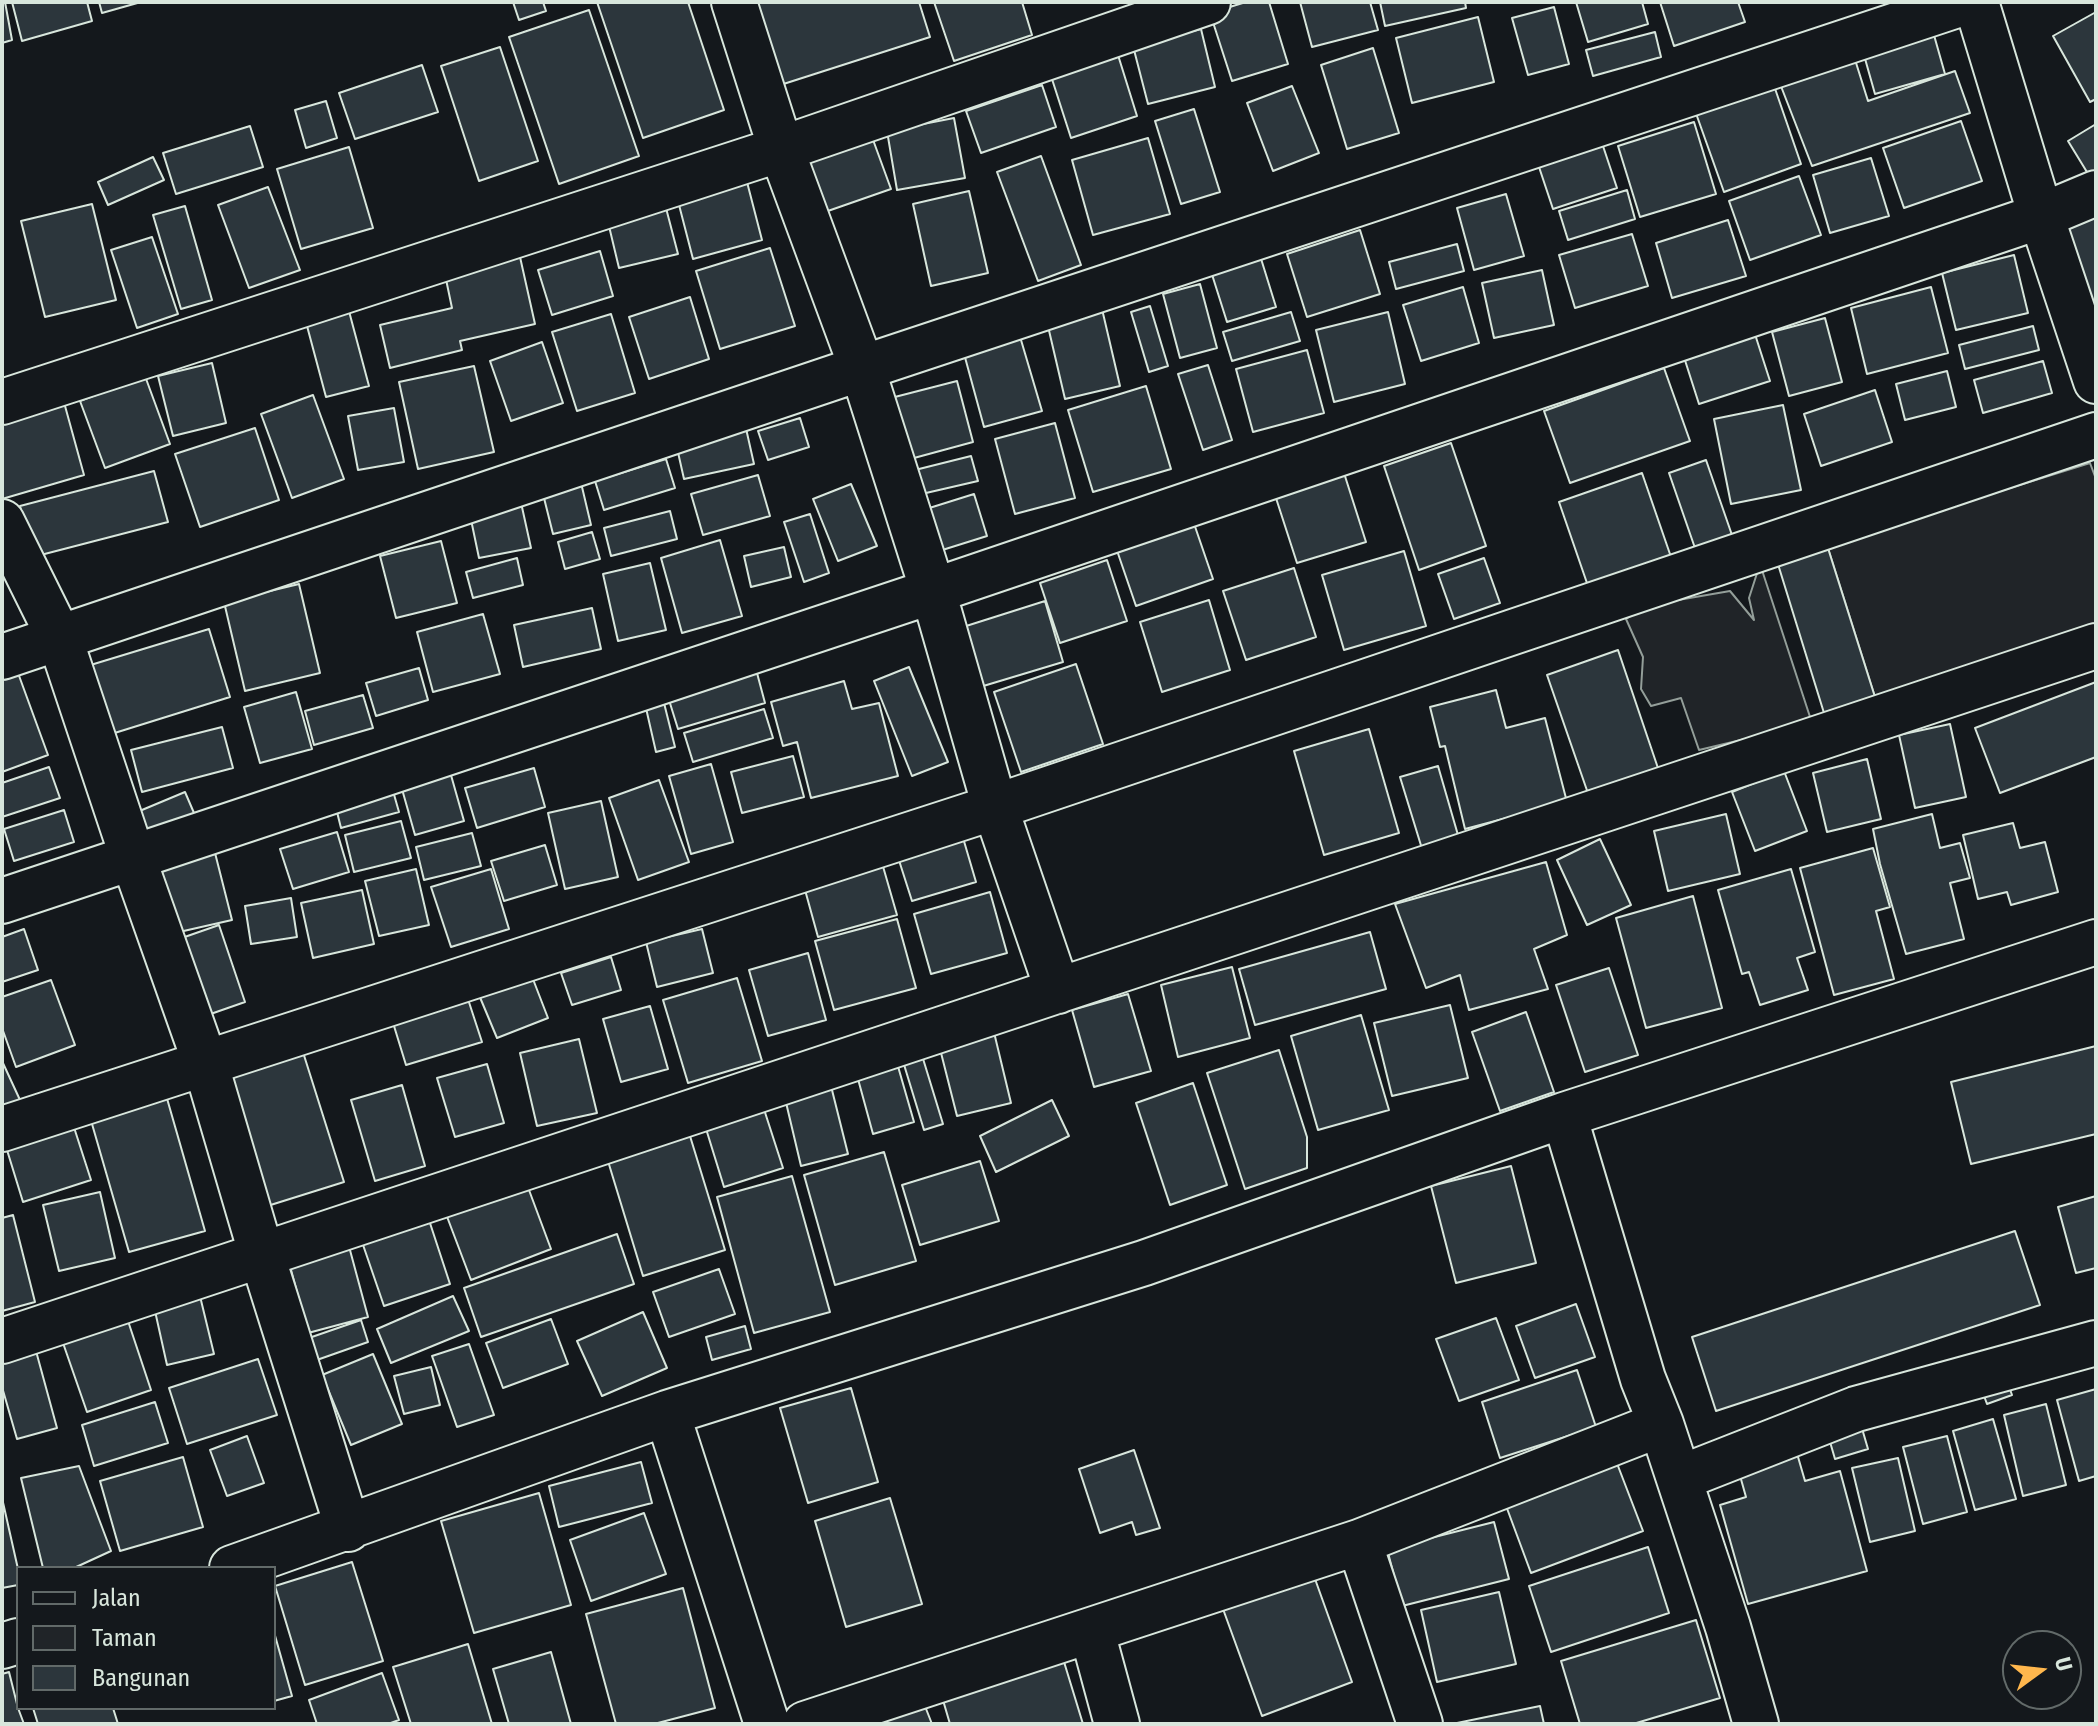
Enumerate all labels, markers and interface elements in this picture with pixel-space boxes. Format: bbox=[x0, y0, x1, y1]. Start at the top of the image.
legend bbox=[16, 1566, 276, 1710]
text: Jalan bbox=[92, 1584, 141, 1612]
text: Taman bbox=[92, 1624, 157, 1652]
north arrow bbox=[2002, 1630, 2082, 1710]
text: U bbox=[2049, 1654, 2078, 1674]
text: Bangunan bbox=[92, 1664, 190, 1692]

